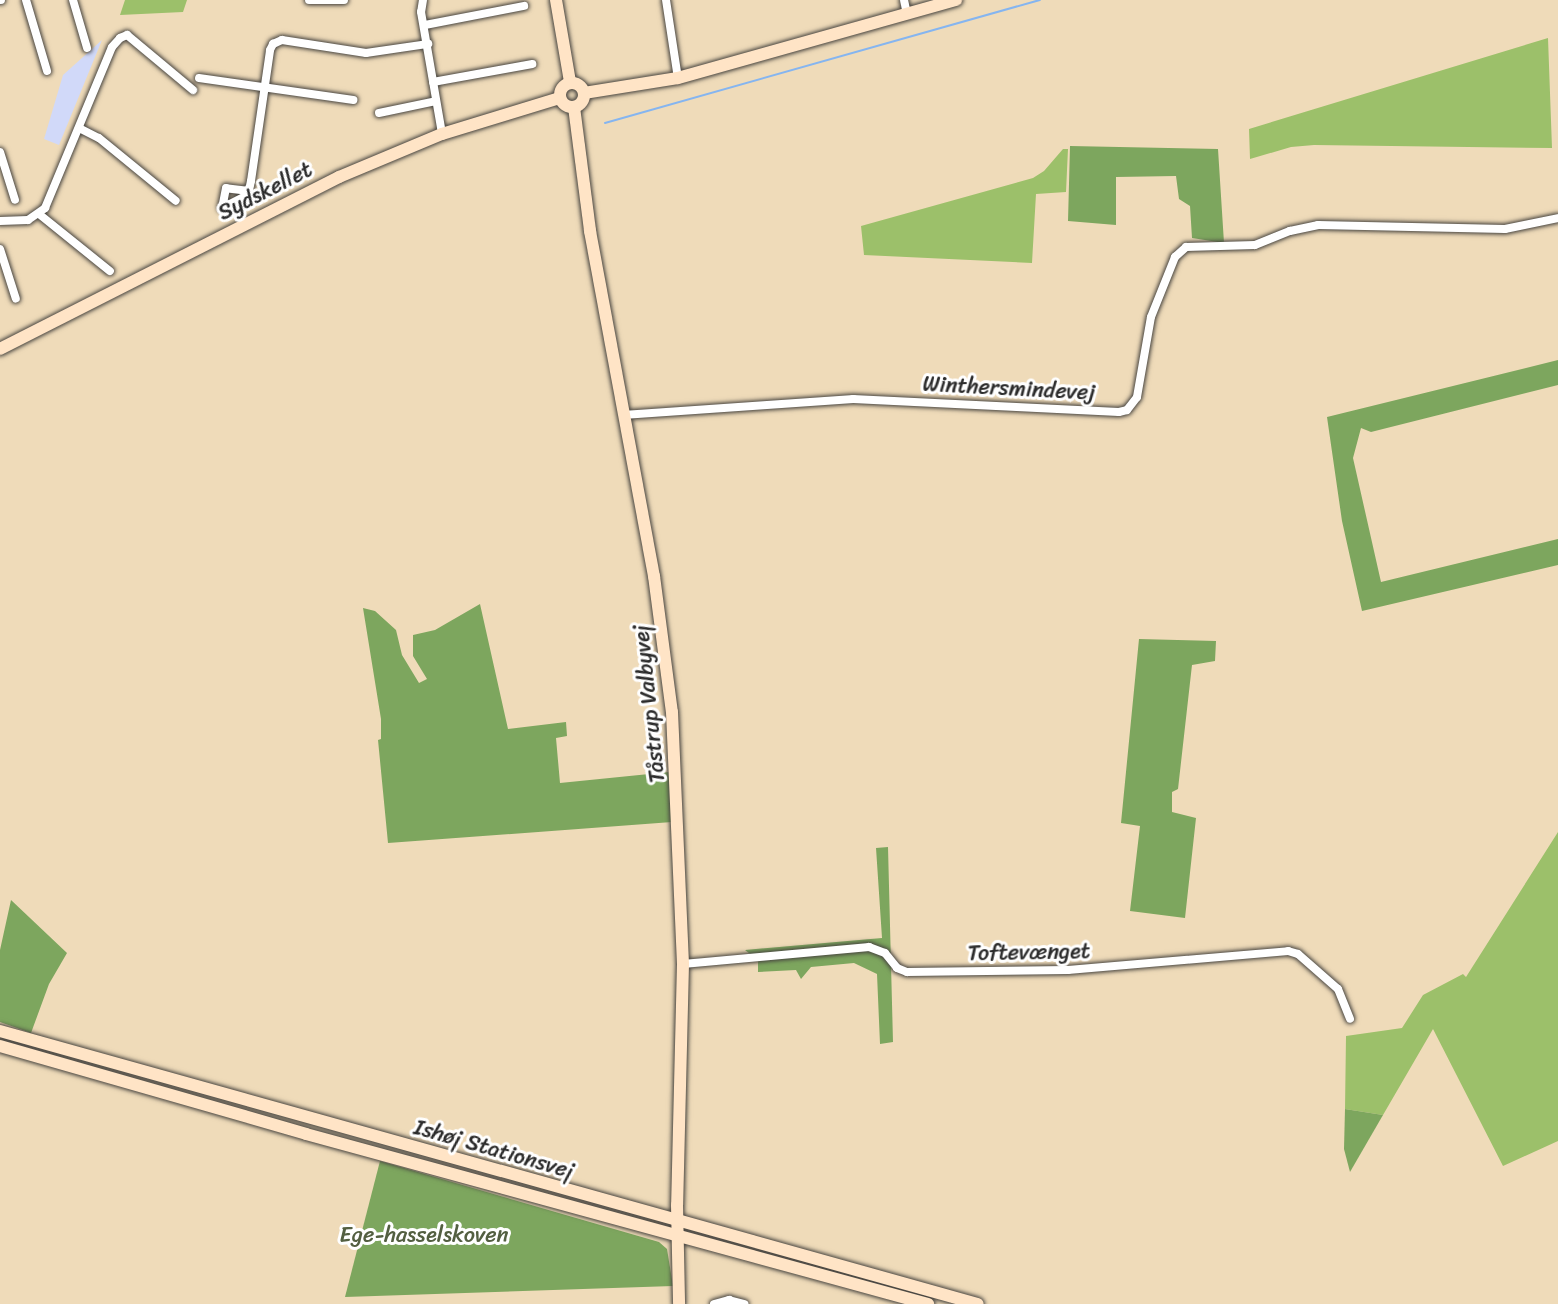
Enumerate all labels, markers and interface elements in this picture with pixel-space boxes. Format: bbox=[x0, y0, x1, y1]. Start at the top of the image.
street label: Sydskellet bbox=[213, 156, 317, 226]
street label: Winthersmindevej bbox=[922, 370, 1096, 406]
street label: Tåstrup Valbyvej bbox=[628, 623, 670, 785]
street label: Toftevænget bbox=[967, 938, 1091, 966]
street label: Ishøj Stationsvej bbox=[411, 1114, 577, 1184]
park label: Ege-hasselskoven bbox=[340, 1222, 508, 1248]

